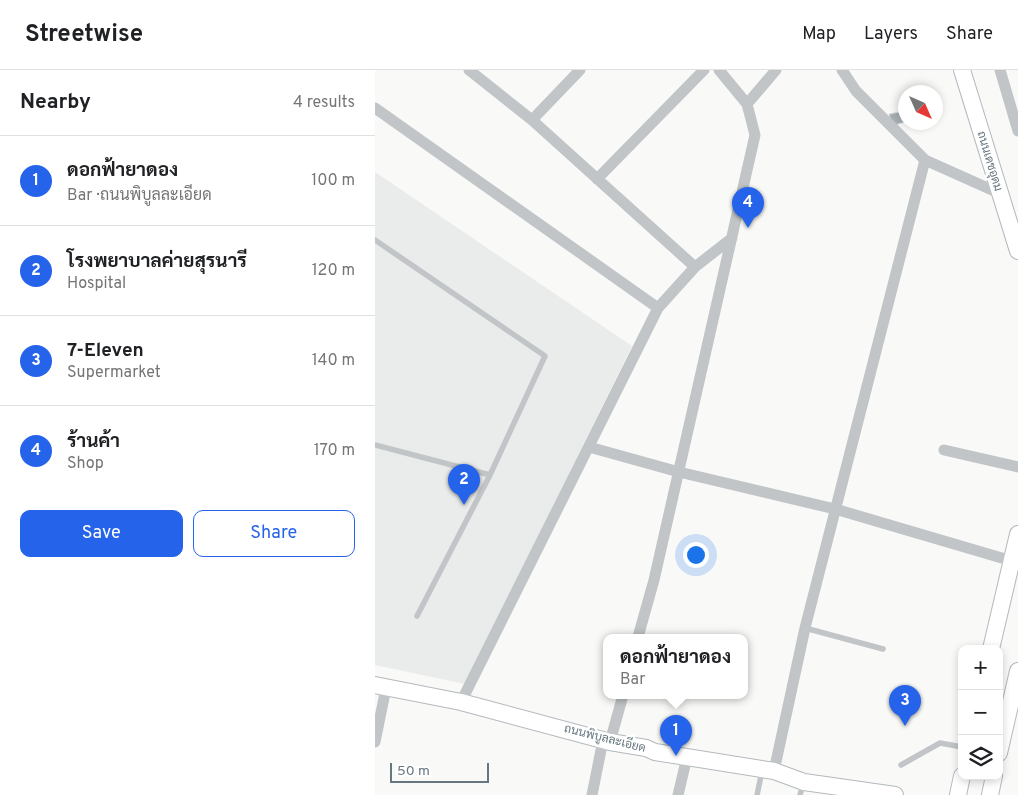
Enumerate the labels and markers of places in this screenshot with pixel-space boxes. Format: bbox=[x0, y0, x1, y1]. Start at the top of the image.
pin: 4 bbox=[732, 187, 764, 228]
pin: 2 bbox=[448, 464, 480, 505]
pin: 3 bbox=[889, 685, 921, 726]
pin: 1 bbox=[660, 715, 692, 756]

